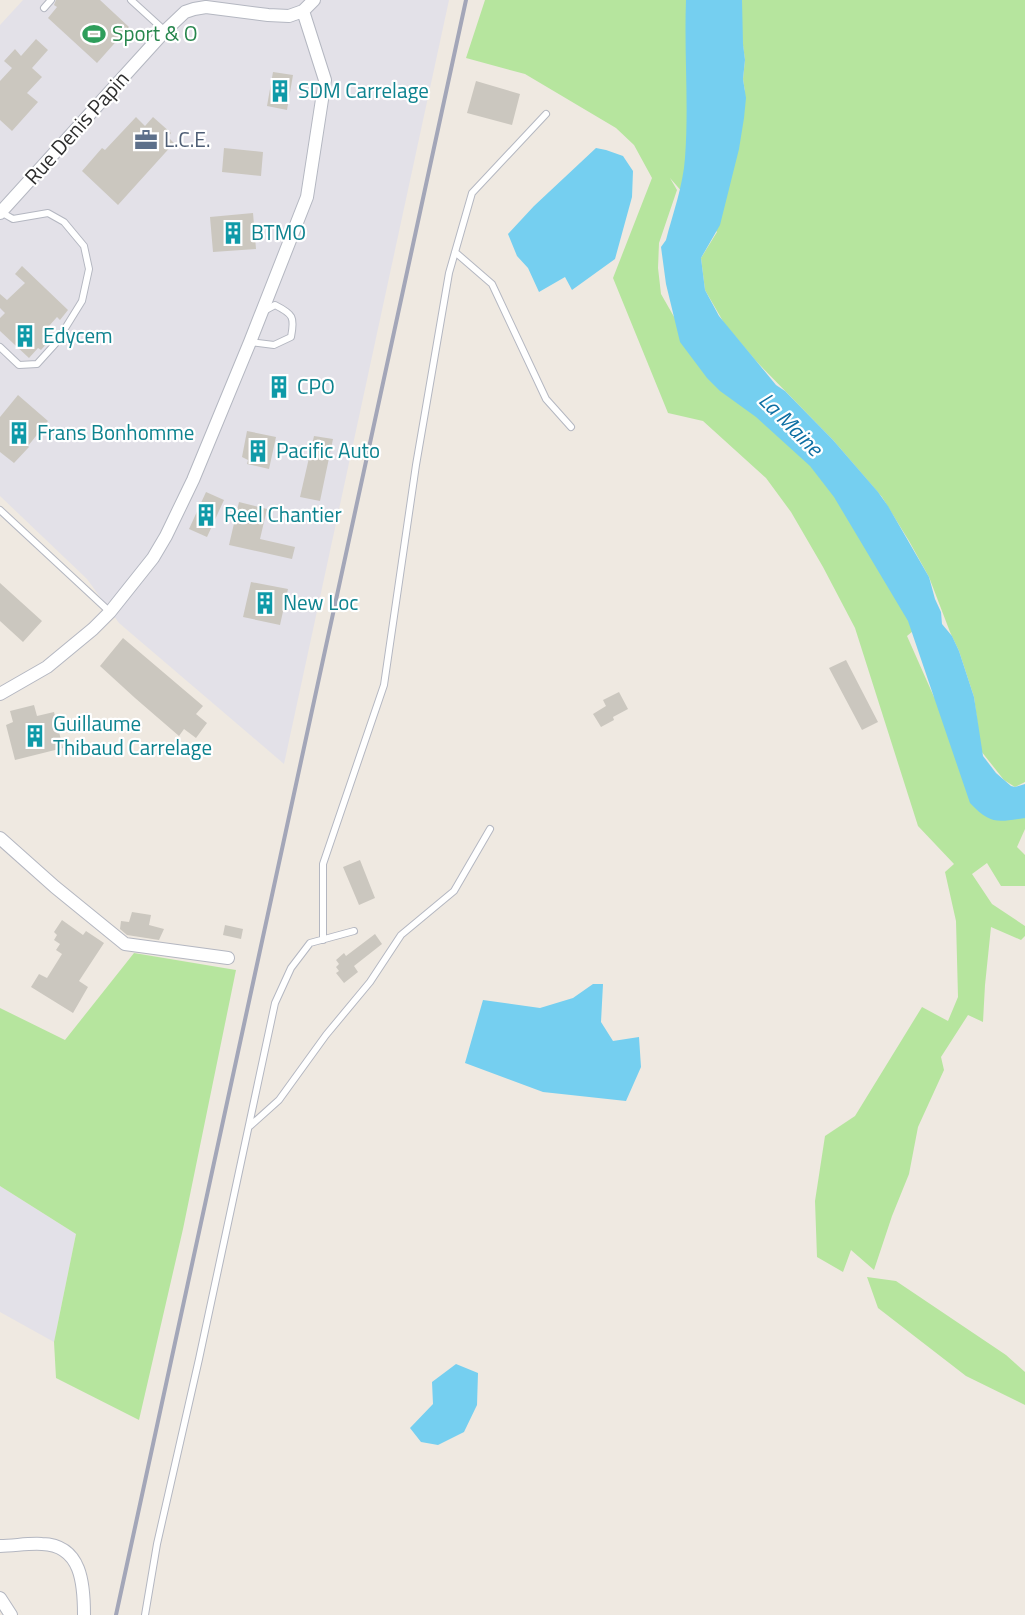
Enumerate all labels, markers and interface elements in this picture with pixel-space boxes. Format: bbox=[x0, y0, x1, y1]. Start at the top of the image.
place label: Sport & O bbox=[112, 17, 198, 49]
sports icon: Sport & O bbox=[81, 21, 107, 47]
street label: Rue Denis Papin bbox=[16, 63, 136, 191]
place label: SDM Carrelage bbox=[298, 74, 429, 106]
building icon: SDM Carrelage bbox=[267, 78, 293, 104]
place label: L.C.E. bbox=[164, 123, 210, 155]
office icon: L.C.E. bbox=[133, 127, 159, 153]
place label: BTMO bbox=[251, 216, 306, 248]
building icon: BTMO bbox=[220, 220, 246, 246]
place label: Edycem bbox=[43, 319, 113, 351]
building icon: Edycem bbox=[12, 323, 38, 349]
place label: CPO bbox=[297, 370, 335, 402]
building icon: CPO bbox=[266, 374, 292, 400]
water label: La Maine bbox=[751, 384, 832, 465]
place label: Frans Bonhomme bbox=[37, 416, 194, 448]
building icon: Frans Bonhomme bbox=[6, 420, 32, 446]
place label: Pacific Auto bbox=[276, 434, 380, 466]
building icon: Pacific Auto bbox=[245, 438, 271, 464]
place label: Reel Chantier bbox=[224, 498, 342, 530]
building icon: Reel Chantier bbox=[193, 502, 219, 528]
place label: New Loc bbox=[283, 586, 358, 618]
building icon: New Loc bbox=[252, 590, 278, 616]
place label: Guillaume Thibaud Carrelage bbox=[53, 707, 212, 763]
building icon: Guillaume Thibaud Carrelage bbox=[22, 723, 48, 749]

